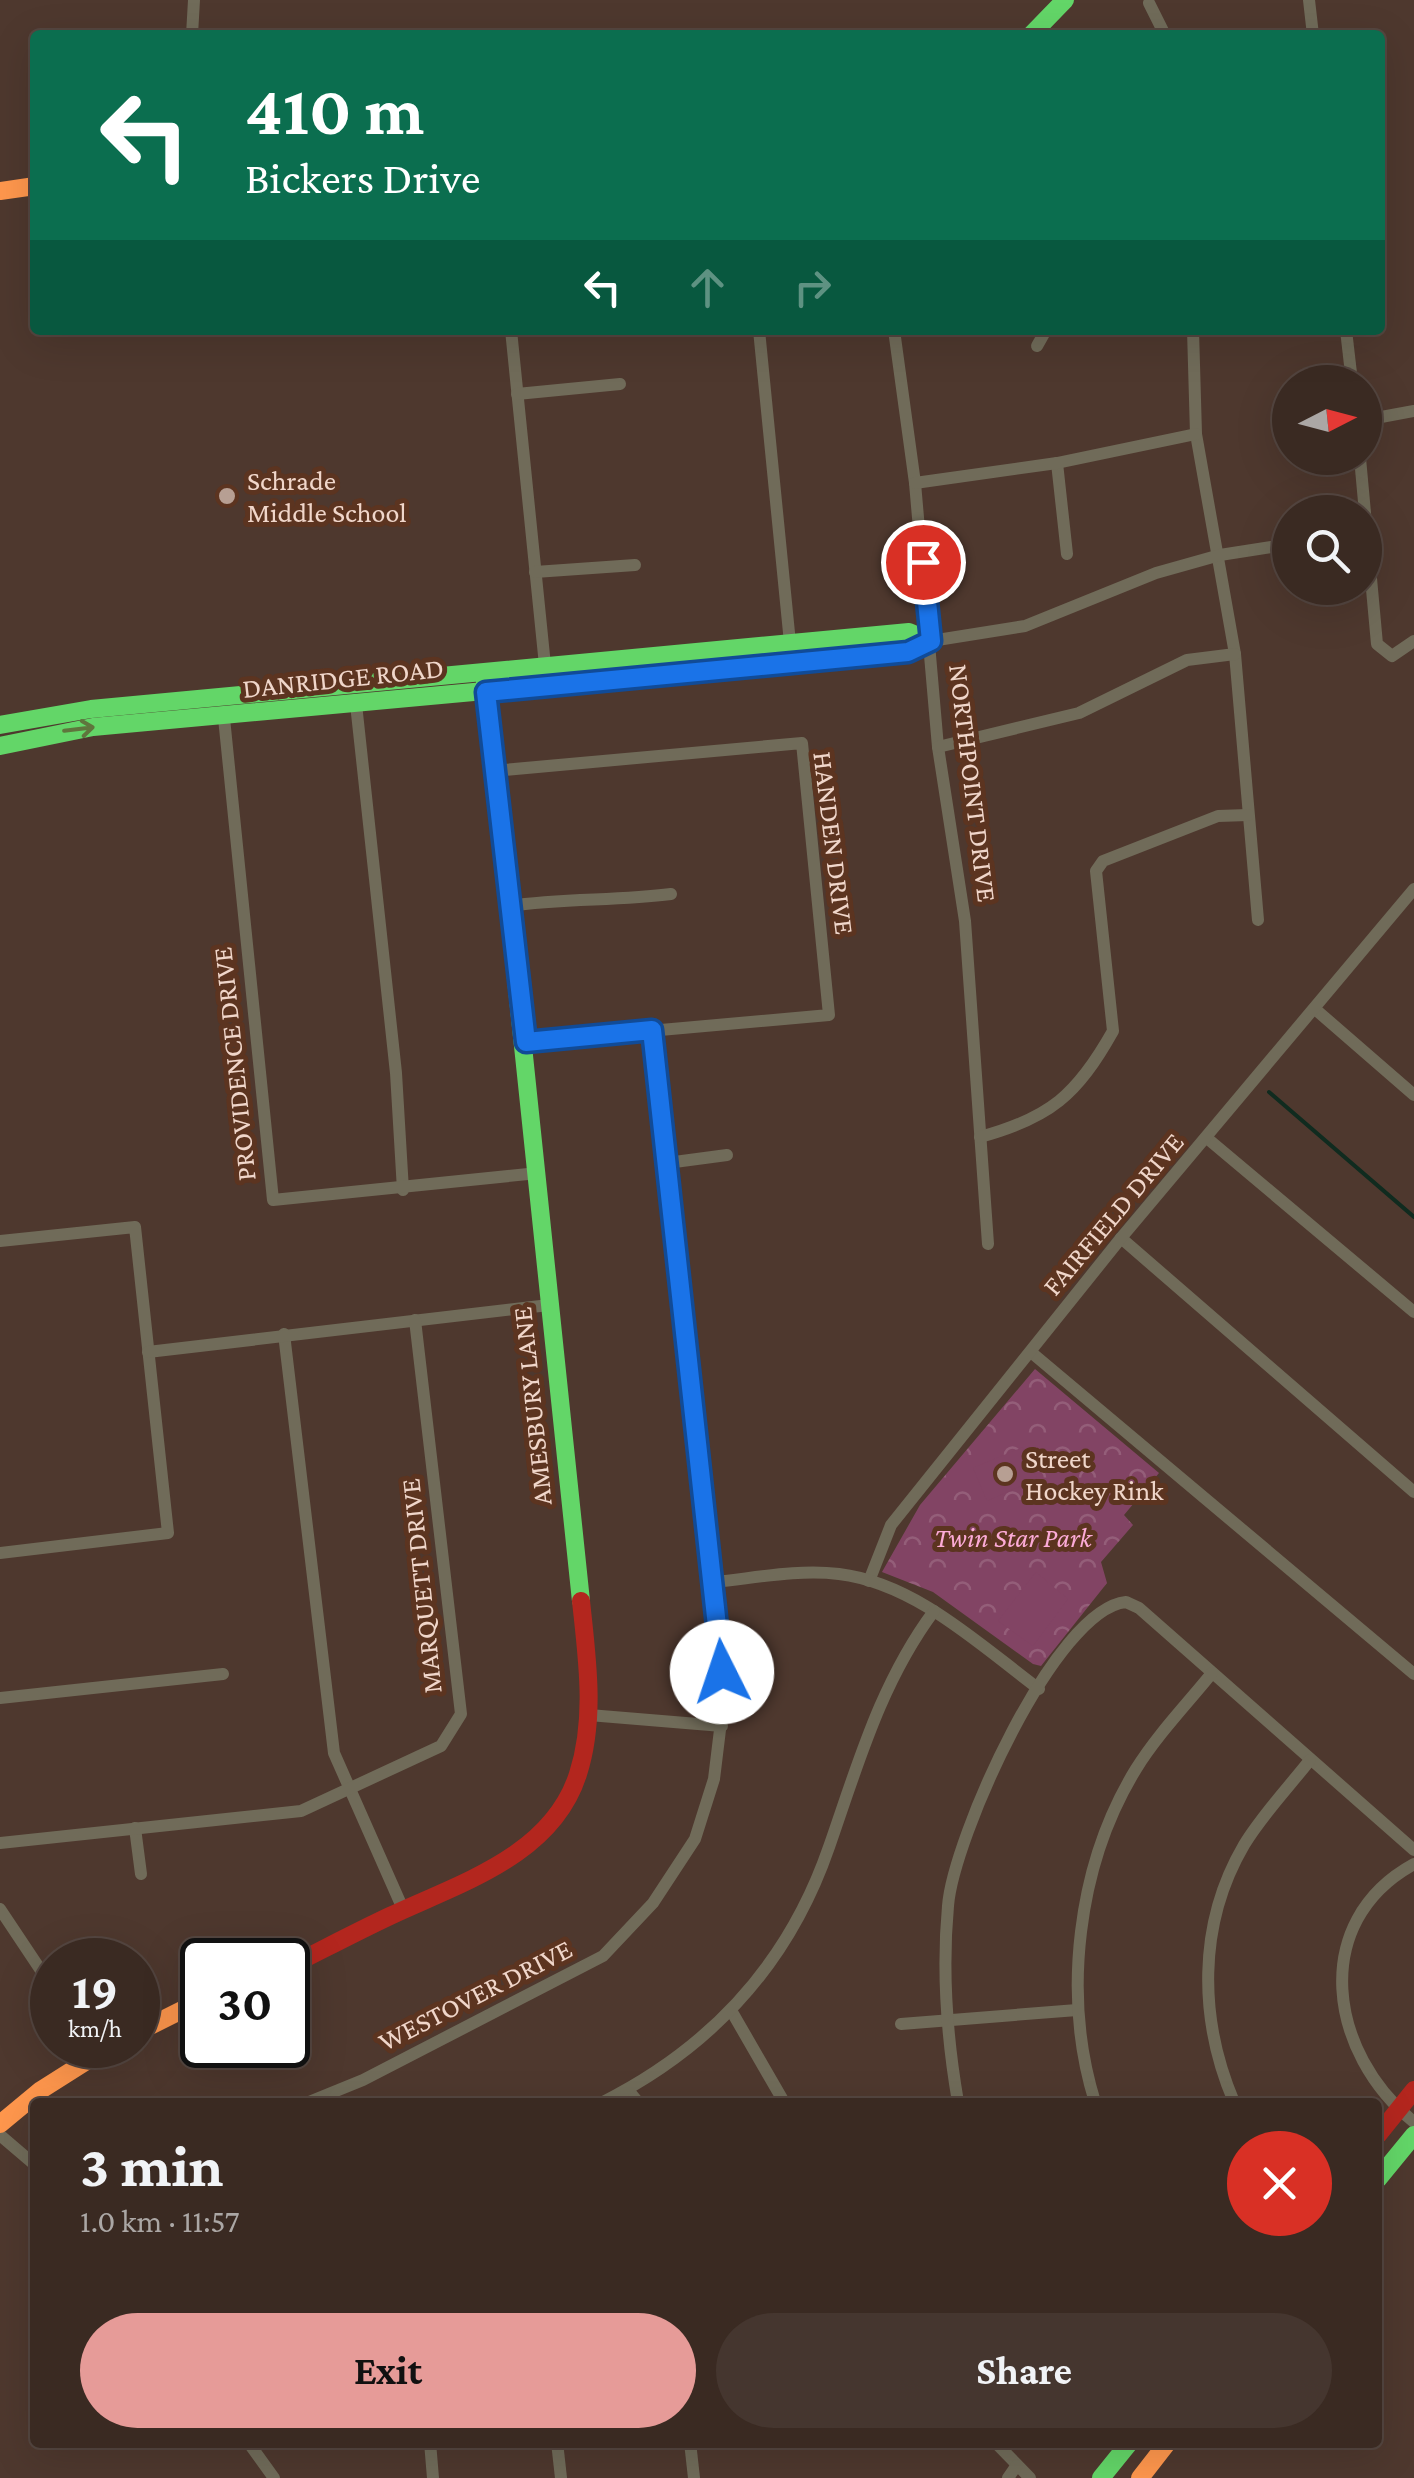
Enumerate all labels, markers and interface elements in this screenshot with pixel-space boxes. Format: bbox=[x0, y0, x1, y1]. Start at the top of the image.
icon: left bbox=[80, 70, 210, 200]
text: 410 m bbox=[245, 71, 424, 149]
text: Bickers Drive bbox=[245, 153, 480, 203]
icon: left bbox=[575, 260, 630, 315]
icon: ahead bbox=[680, 260, 735, 315]
icon: right bbox=[785, 260, 840, 315]
north arrow bbox=[1272, 365, 1382, 475]
map controls bbox=[1272, 365, 1382, 605]
place label: Schrade Middle School bbox=[247, 465, 407, 528]
marker: Schrade Middle School bbox=[216, 485, 238, 507]
button: search bbox=[1272, 495, 1382, 605]
pin bbox=[881, 520, 966, 605]
icon: arrive bbox=[896, 535, 951, 590]
street label: DANRIDGE ROAD bbox=[241, 652, 445, 704]
street label: NORTHPOINT DRIVE bbox=[943, 662, 1003, 904]
one-way arrow bbox=[62, 720, 94, 738]
street label: HANDEN DRIVE bbox=[807, 750, 861, 936]
street label: PROVIDENCE DRIVE bbox=[206, 945, 262, 1183]
street label: FAIRFIELD DRIVE bbox=[1036, 1127, 1190, 1301]
street label: AMESBURY LANE bbox=[506, 1305, 558, 1507]
place label: Street Hockey Rink bbox=[1025, 1443, 1164, 1506]
marker: Street Hockey Rink bbox=[994, 1463, 1016, 1485]
street label: MARQUETT DRIVE bbox=[394, 1477, 448, 1695]
park label: Twin Star Park bbox=[934, 1522, 1094, 1553]
position arrow bbox=[670, 1620, 774, 1724]
street label: WESTOVER DRIVE bbox=[373, 1933, 577, 2057]
speed limit sign: 30 bbox=[180, 1938, 310, 2068]
text: 19 bbox=[72, 1963, 118, 2019]
text: km/h bbox=[68, 2015, 122, 2042]
button: close bbox=[1227, 2131, 1332, 2236]
text: 3 min bbox=[80, 2132, 224, 2199]
text: 1.0 km · 11:57 bbox=[80, 2203, 239, 2239]
button: Exit bbox=[80, 2313, 696, 2428]
button: Share bbox=[716, 2313, 1332, 2428]

